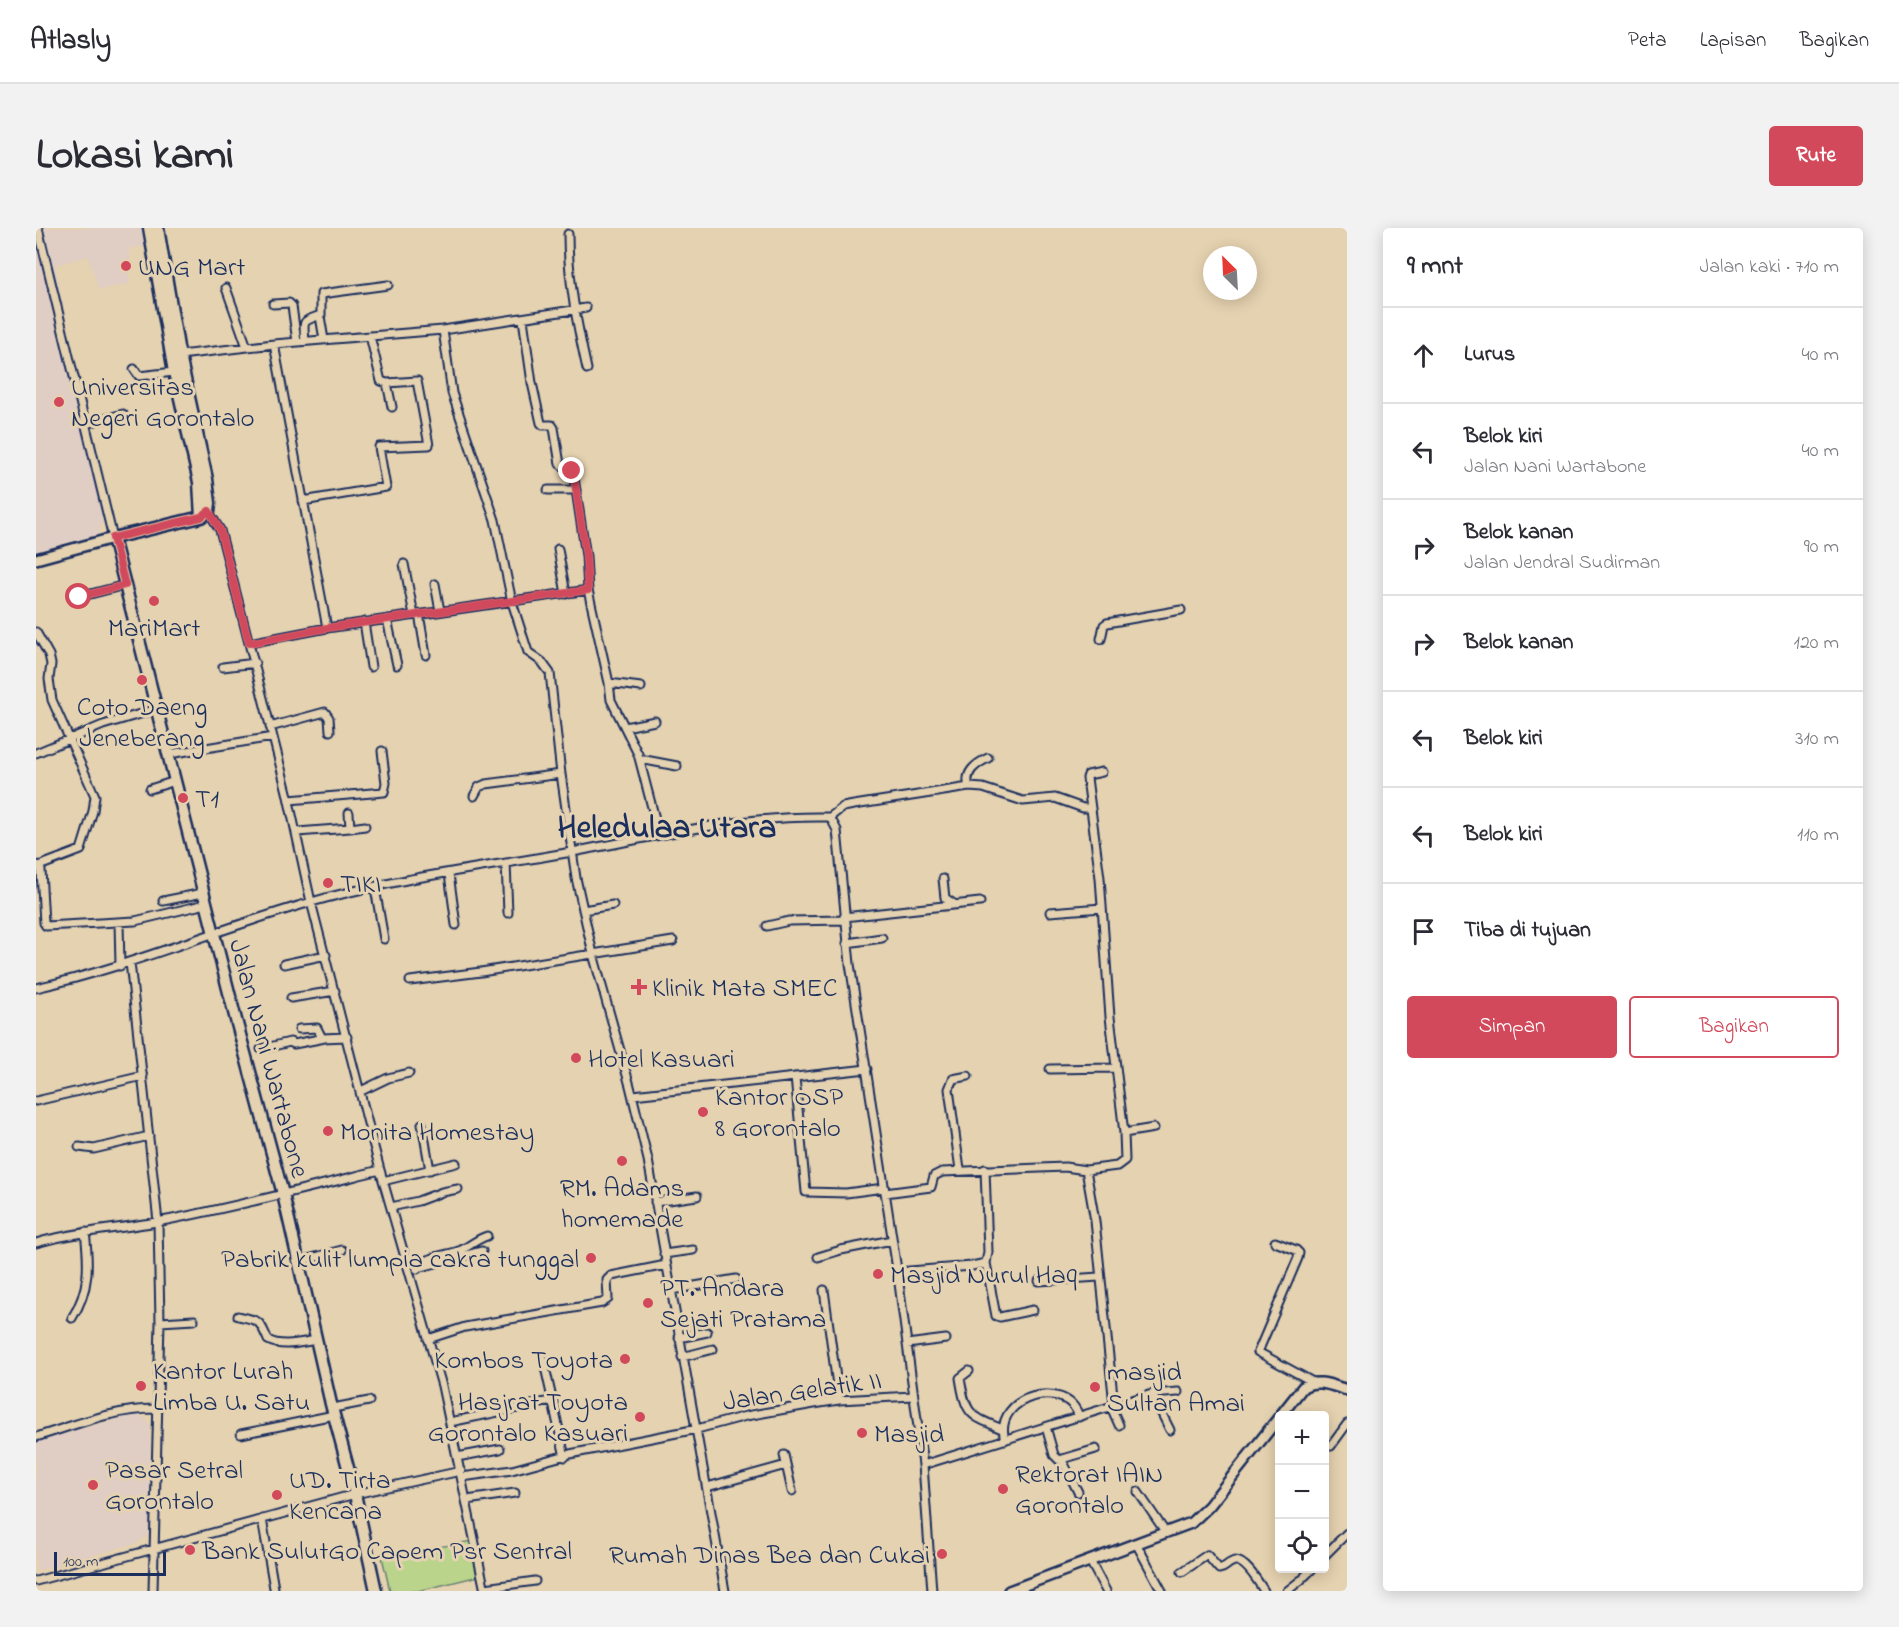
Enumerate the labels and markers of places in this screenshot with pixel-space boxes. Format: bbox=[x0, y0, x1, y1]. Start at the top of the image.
place label: UNG Mart bbox=[138, 249, 245, 288]
marker: UNG Mart bbox=[119, 259, 133, 273]
place label: Universitas Negeri Gorontalo bbox=[71, 369, 254, 439]
marker: Universitas Negeri Gorontalo bbox=[52, 395, 66, 409]
marker: MariMart bbox=[147, 594, 161, 608]
place label: MariMart bbox=[108, 610, 200, 649]
marker: Coto Daeng Jeneberang bbox=[135, 673, 149, 687]
place label: Coto Daeng Jeneberang bbox=[77, 689, 207, 759]
place label: T1 bbox=[195, 781, 219, 820]
marker: T1 bbox=[176, 791, 190, 805]
place label: TIKI bbox=[340, 866, 381, 905]
marker: TIKI bbox=[321, 876, 335, 890]
place label: Klinik Mata SMEC bbox=[652, 970, 838, 1009]
marker: Klinik Mata SMEC bbox=[630, 978, 648, 996]
place label: Hotel Kasuari bbox=[588, 1041, 735, 1080]
marker: Hotel Kasuari bbox=[569, 1051, 583, 1065]
place label: Kantor OSP 8 Gorontalo bbox=[715, 1079, 843, 1149]
marker: Kantor OSP 8 Gorontalo bbox=[696, 1105, 710, 1119]
place label: Monita Homestay bbox=[340, 1114, 534, 1153]
marker: Monita Homestay bbox=[321, 1124, 335, 1138]
marker: RM. Adams homemade bbox=[615, 1154, 629, 1168]
place label: RM. Adams homemade bbox=[560, 1170, 684, 1240]
place label: Pabrik kulit lumpia cakra tunggal bbox=[221, 1241, 579, 1280]
marker: Pabrik kulit lumpia cakra tunggal bbox=[584, 1251, 598, 1265]
place label: Masjid Nurul Haq bbox=[890, 1257, 1077, 1296]
marker: Masjid Nurul Haq bbox=[871, 1267, 885, 1281]
place label: PT. Andara Sejati Pratama bbox=[660, 1270, 826, 1340]
marker: PT. Andara Sejati Pratama bbox=[641, 1296, 655, 1310]
place label: Kombos Toyota bbox=[434, 1342, 613, 1381]
marker: Kombos Toyota bbox=[618, 1352, 632, 1366]
place label: Kantor Lurah Limba U. Satu bbox=[153, 1353, 310, 1423]
place label: masjid Sultan Amai bbox=[1107, 1354, 1245, 1424]
marker: Kantor Lurah Limba U. Satu bbox=[134, 1379, 148, 1393]
marker: masjid Sultan Amai bbox=[1088, 1380, 1102, 1394]
place label: Hasjrat Toyota Gorontalo Kasuari bbox=[428, 1384, 628, 1454]
marker: Hasjrat Toyota Gorontalo Kasuari bbox=[633, 1410, 647, 1424]
place label: Masjid bbox=[874, 1416, 944, 1455]
marker: Masjid bbox=[855, 1426, 869, 1440]
place label: Pasar Setral Gorontalo bbox=[105, 1452, 243, 1522]
place label: Rektorat IAIN Gorontalo bbox=[1015, 1456, 1163, 1526]
place label: UD. Tirta Kencana bbox=[289, 1462, 391, 1532]
marker: Pasar Setral Gorontalo bbox=[86, 1478, 100, 1492]
marker: Rektorat IAIN Gorontalo bbox=[996, 1482, 1010, 1496]
marker: UD. Tirta Kencana bbox=[270, 1488, 284, 1502]
place label: Bank SulutGo Capem Psr Sentral bbox=[201, 1533, 572, 1572]
place label: Rumah Dinas Bea dan Cukai bbox=[609, 1537, 930, 1576]
marker: Bank SulutGo Capem Psr Sentral bbox=[183, 1543, 197, 1557]
marker: Rumah Dinas Bea dan Cukai bbox=[935, 1547, 949, 1561]

